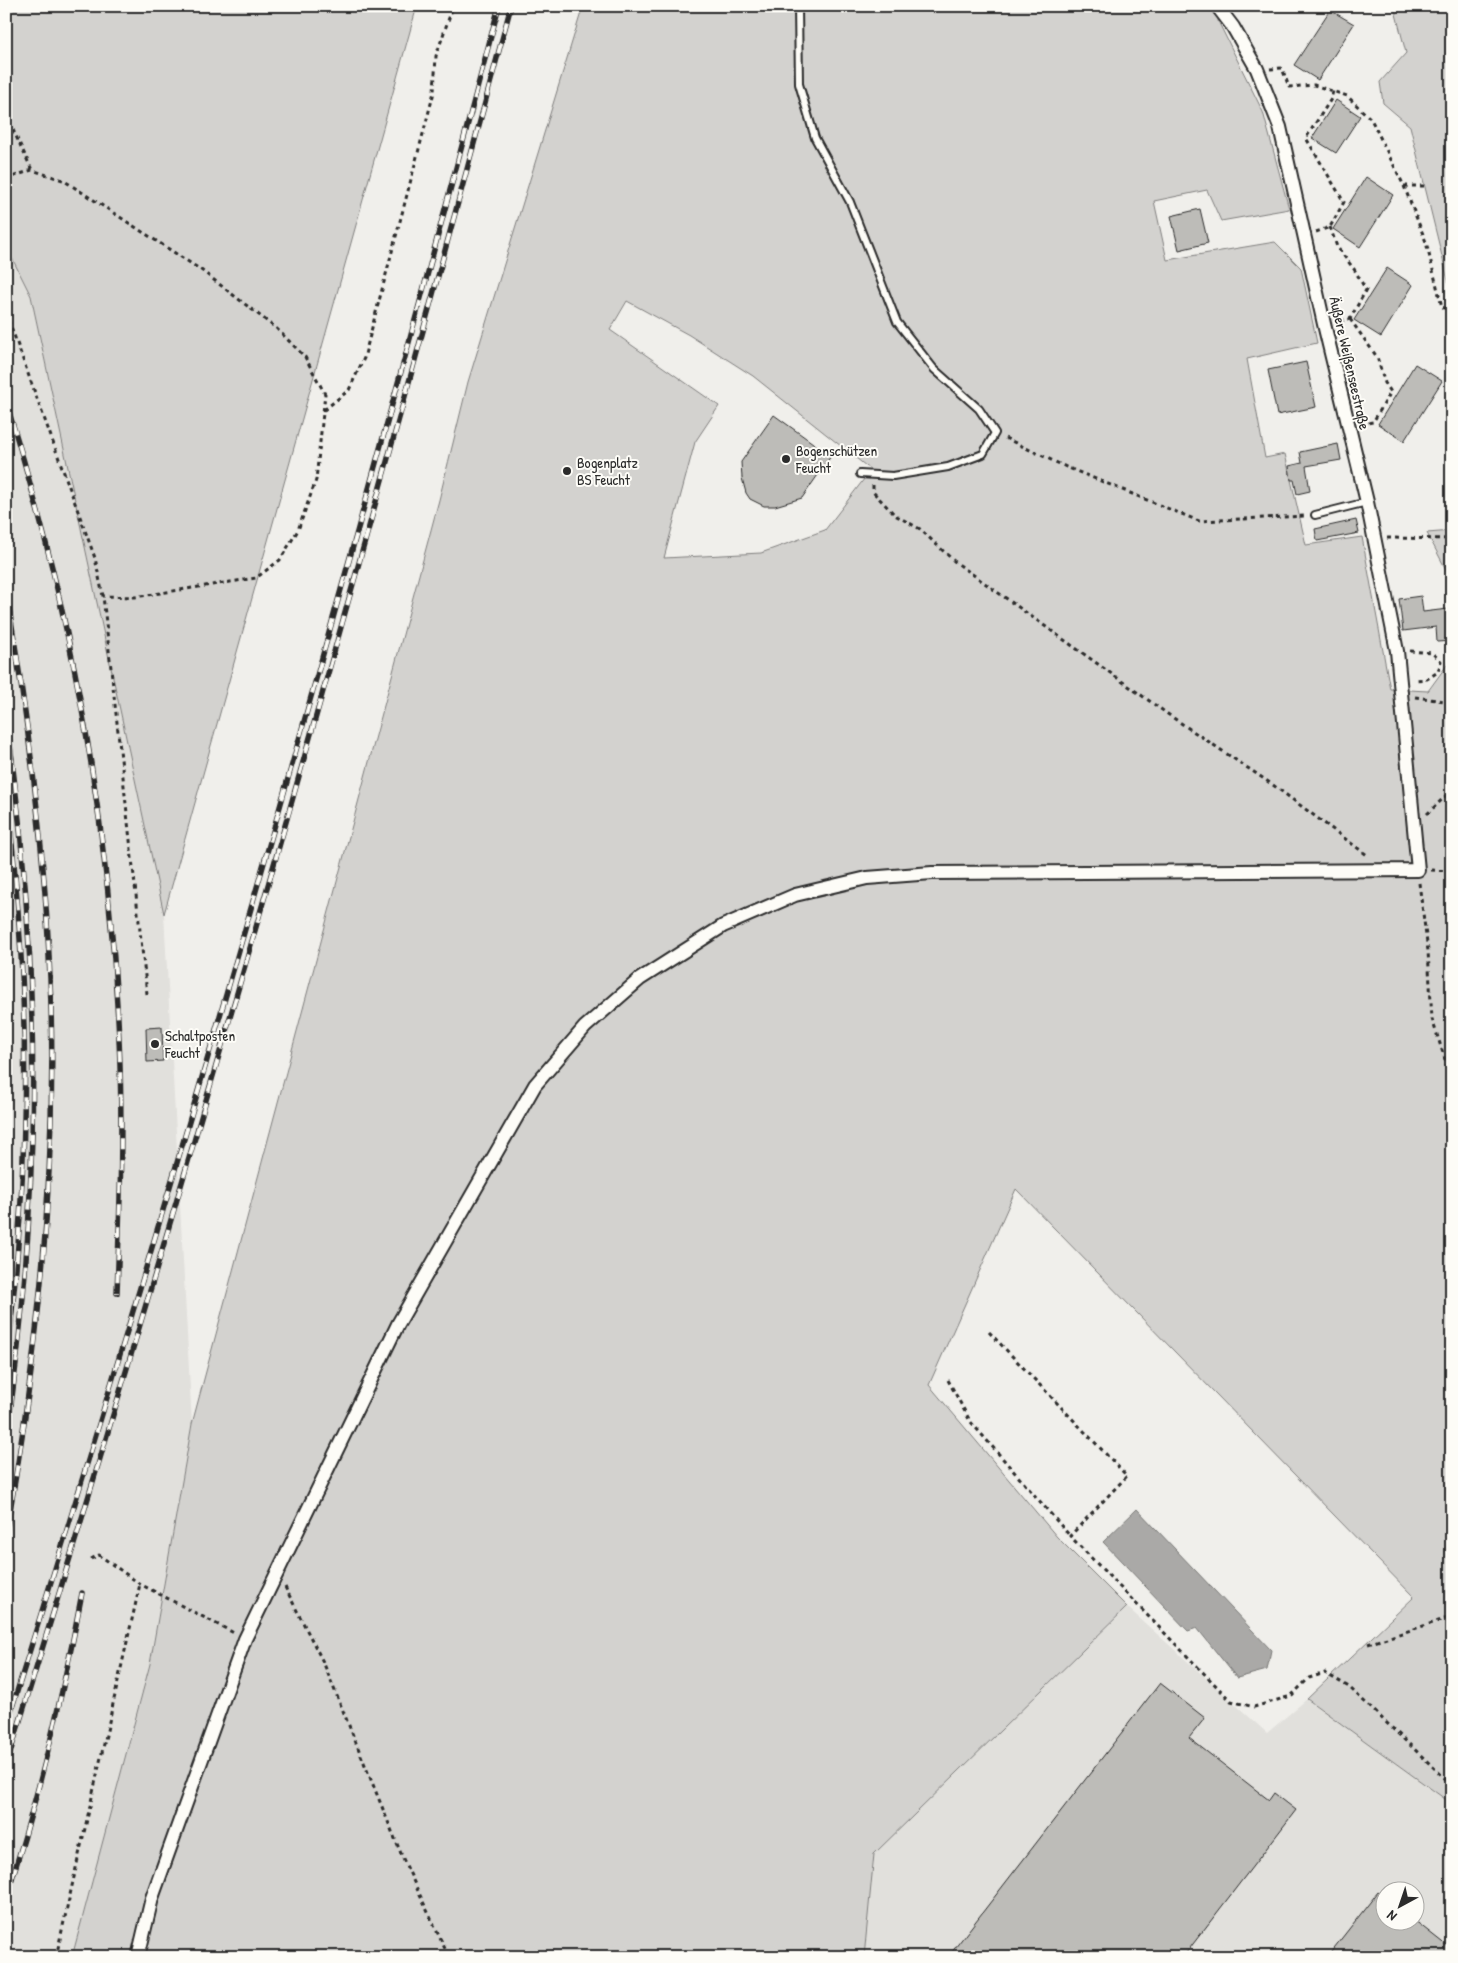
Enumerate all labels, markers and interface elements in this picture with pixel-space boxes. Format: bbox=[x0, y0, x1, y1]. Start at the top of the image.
street label: Äußere Weißenseestraße bbox=[1324, 294, 1376, 432]
place label: Bogenschützen Feucht bbox=[795, 440, 878, 478]
place label: Bogenplatz BS Feucht bbox=[577, 452, 639, 490]
marker: Bogenschützen Feucht bbox=[780, 453, 792, 465]
marker: Bogenplatz BS Feucht bbox=[561, 465, 573, 477]
place label: Schaltposten Feucht bbox=[164, 1025, 235, 1063]
marker: Schaltposten Feucht bbox=[149, 1038, 161, 1050]
north arrow bbox=[1376, 1880, 1426, 1930]
text: N bbox=[1382, 1906, 1400, 1926]

